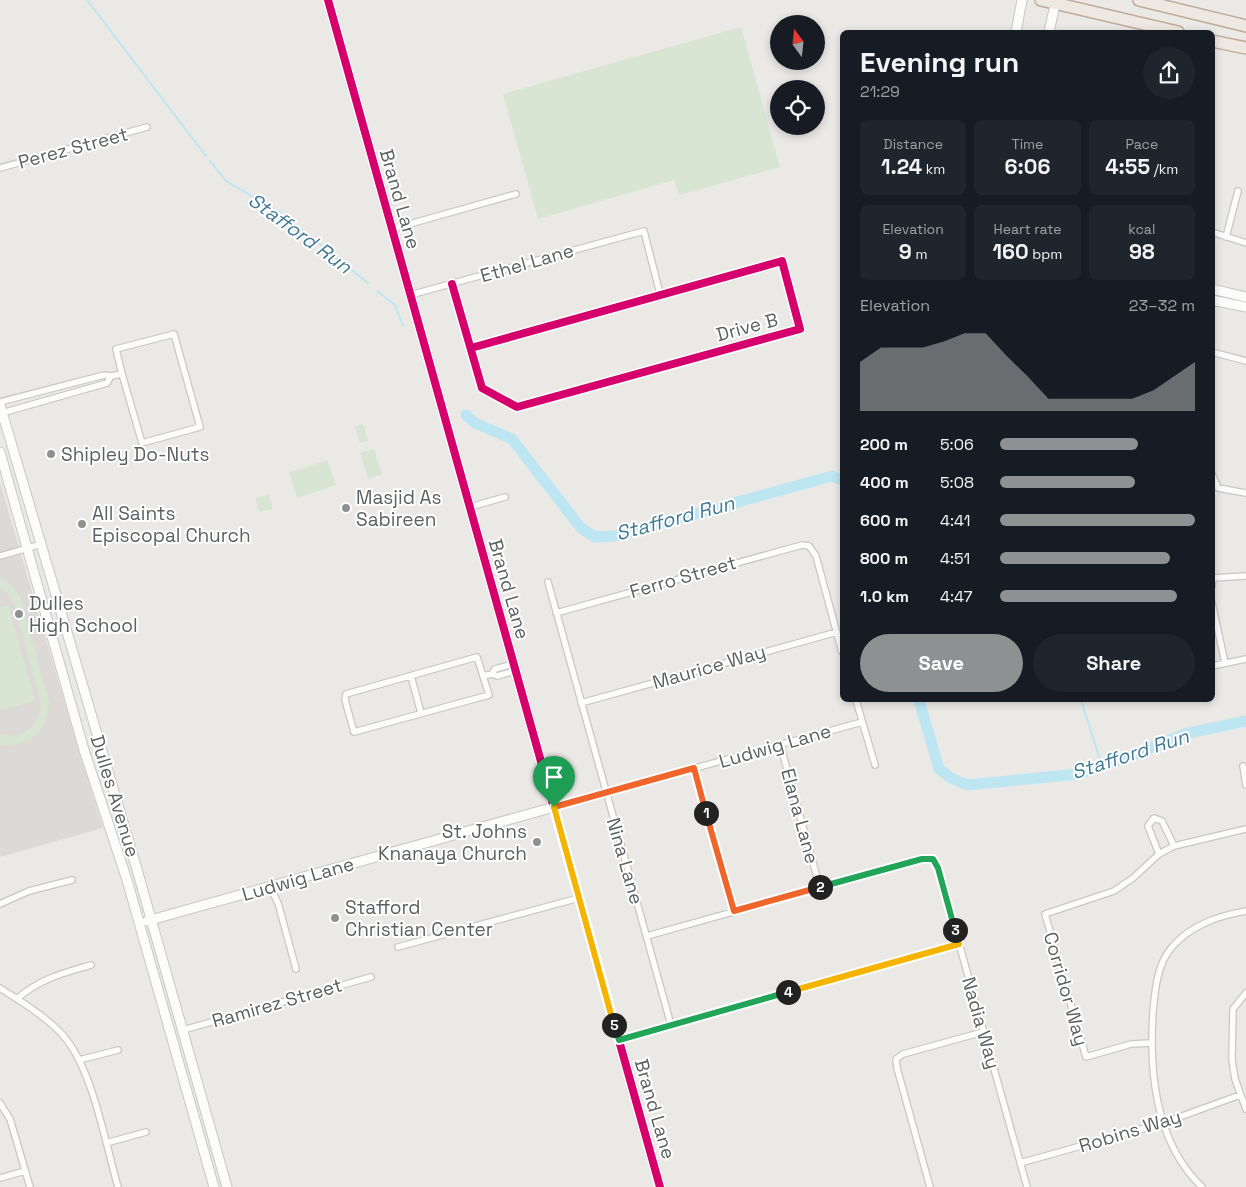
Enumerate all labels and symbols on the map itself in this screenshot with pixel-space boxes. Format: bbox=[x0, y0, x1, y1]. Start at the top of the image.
north arrow bbox=[770, 15, 825, 70]
street label: Perez Street bbox=[15, 121, 131, 175]
street label: Brand Lane bbox=[374, 146, 426, 252]
water label: Stafford Run bbox=[243, 187, 357, 280]
street label: Ethel Lane bbox=[477, 238, 577, 288]
street label: Drive B bbox=[713, 307, 781, 347]
place label: Shipley Do-Nuts bbox=[61, 442, 210, 467]
marker: Shipley Do-Nuts bbox=[45, 448, 57, 460]
place label: Masjid As Sabireen bbox=[356, 485, 442, 532]
water label: Stafford Run bbox=[613, 489, 738, 546]
place label: All Saints Episcopal Church bbox=[92, 501, 251, 548]
marker: Masjid As Sabireen bbox=[340, 502, 352, 514]
marker: All Saints Episcopal Church bbox=[76, 518, 88, 530]
street label: Brand Lane bbox=[483, 536, 535, 642]
street label: Ferro Street bbox=[627, 550, 739, 604]
place label: Dulles High School bbox=[29, 591, 138, 638]
marker: Dulles High School bbox=[13, 608, 25, 620]
street label: Maurice Way bbox=[649, 639, 769, 695]
street label: Ludwig Lane bbox=[716, 718, 834, 774]
water label: Stafford Run bbox=[1068, 723, 1193, 785]
street label: Dulles Avenue bbox=[85, 732, 145, 860]
pin bbox=[533, 756, 575, 807]
street label: Elana Lane bbox=[775, 765, 825, 867]
pin: 1 bbox=[694, 800, 718, 826]
street label: Nina Lane bbox=[601, 815, 649, 907]
place label: St. Johns Knanaya Church bbox=[378, 819, 527, 866]
marker: St. Johns Knanaya Church bbox=[531, 836, 543, 848]
street label: Ludwig Lane bbox=[239, 851, 357, 907]
pin: 2 bbox=[808, 874, 832, 900]
place label: Stafford Christian Center bbox=[345, 895, 493, 942]
marker: Stafford Christian Center bbox=[329, 912, 341, 924]
pin: 3 bbox=[942, 918, 968, 942]
street label: Corridor Way bbox=[1038, 929, 1094, 1049]
street label: Ramirez Street bbox=[209, 972, 345, 1034]
street label: Nadia Way bbox=[956, 974, 1006, 1072]
pin: 4 bbox=[776, 980, 800, 1004]
pin: 5 bbox=[602, 1012, 626, 1038]
street label: Brand Lane bbox=[629, 1056, 681, 1162]
street label: Robins Way bbox=[1076, 1104, 1184, 1158]

